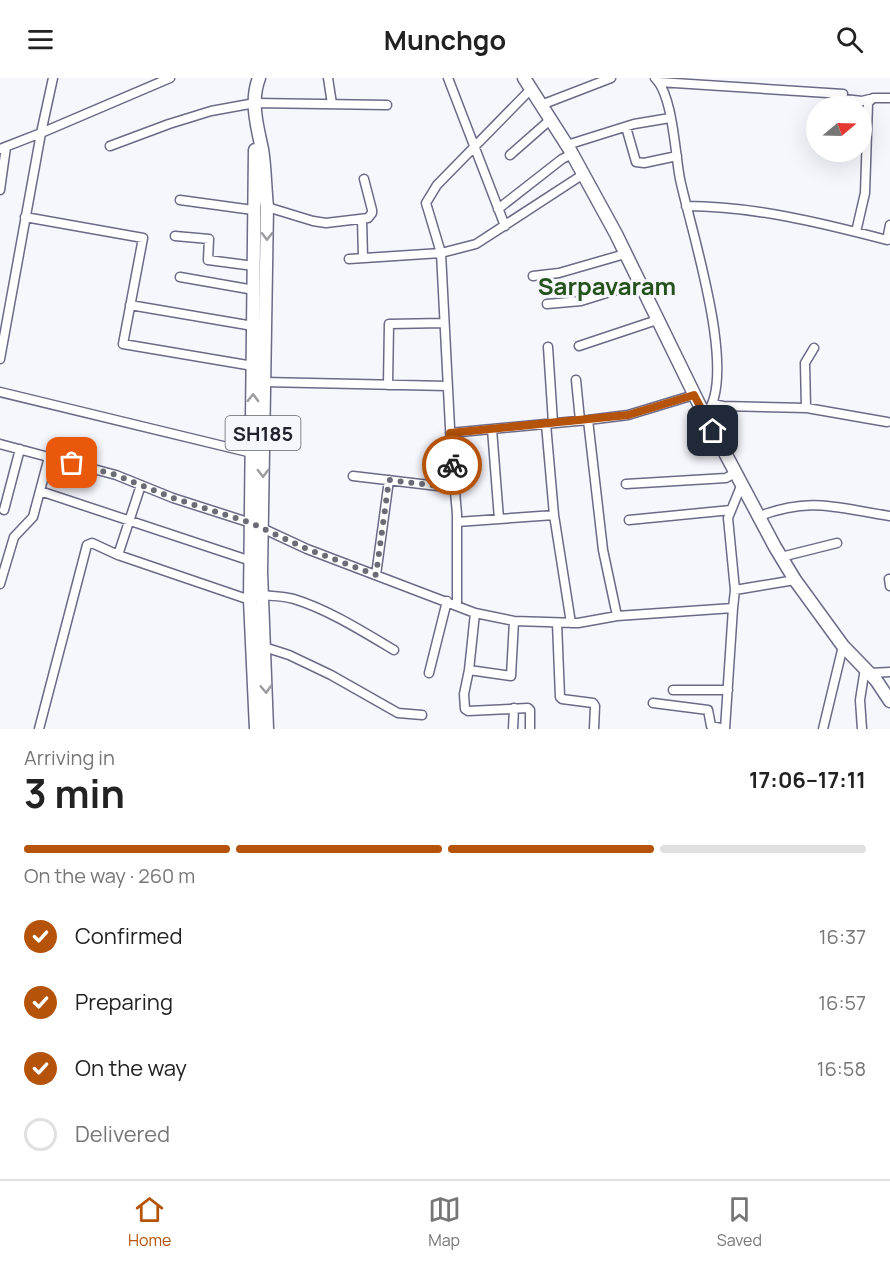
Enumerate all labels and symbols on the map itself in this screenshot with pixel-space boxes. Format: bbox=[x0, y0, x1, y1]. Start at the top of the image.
north arrow bbox=[806, 96, 872, 162]
one-way arrow bbox=[260, 232, 273, 241]
district label: Sarpavaram bbox=[538, 269, 676, 302]
one-way arrow bbox=[246, 393, 259, 402]
pin bbox=[687, 405, 738, 456]
road number: SH185 bbox=[226, 416, 300, 450]
courier bbox=[422, 435, 482, 495]
pin bbox=[46, 437, 97, 488]
one-way arrow bbox=[257, 469, 269, 478]
one-way arrow bbox=[259, 685, 272, 694]

